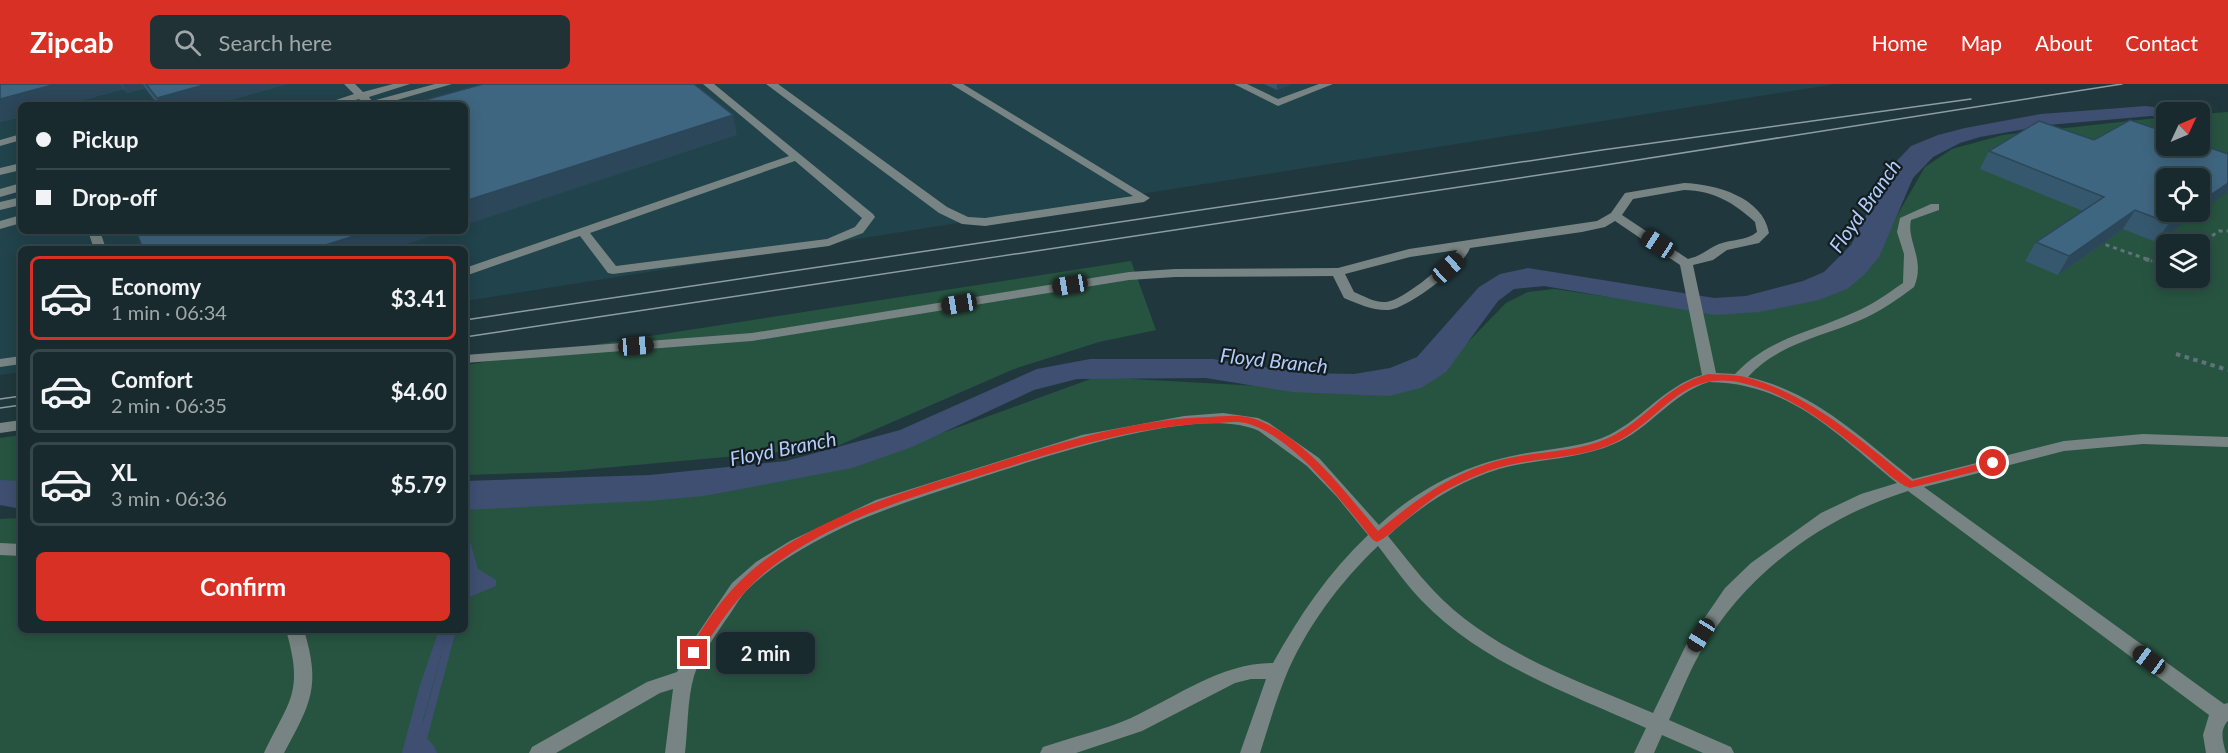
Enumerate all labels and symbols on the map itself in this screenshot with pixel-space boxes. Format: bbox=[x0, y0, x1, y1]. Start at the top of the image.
north arrow bbox=[2156, 102, 2210, 156]
water label: Floyd Branch bbox=[1823, 154, 1905, 257]
car bbox=[1638, 227, 1678, 261]
car bbox=[1429, 249, 1467, 287]
car bbox=[1051, 273, 1089, 297]
car bbox=[940, 292, 978, 316]
car bbox=[617, 335, 655, 357]
water label: Floyd Branch bbox=[1219, 342, 1329, 378]
water label: Floyd Branch bbox=[727, 426, 838, 470]
route start bbox=[1979, 449, 2006, 476]
car bbox=[1684, 615, 1718, 655]
callout: 2 min bbox=[715, 632, 814, 674]
route end bbox=[680, 639, 707, 666]
car bbox=[2129, 642, 2169, 678]

